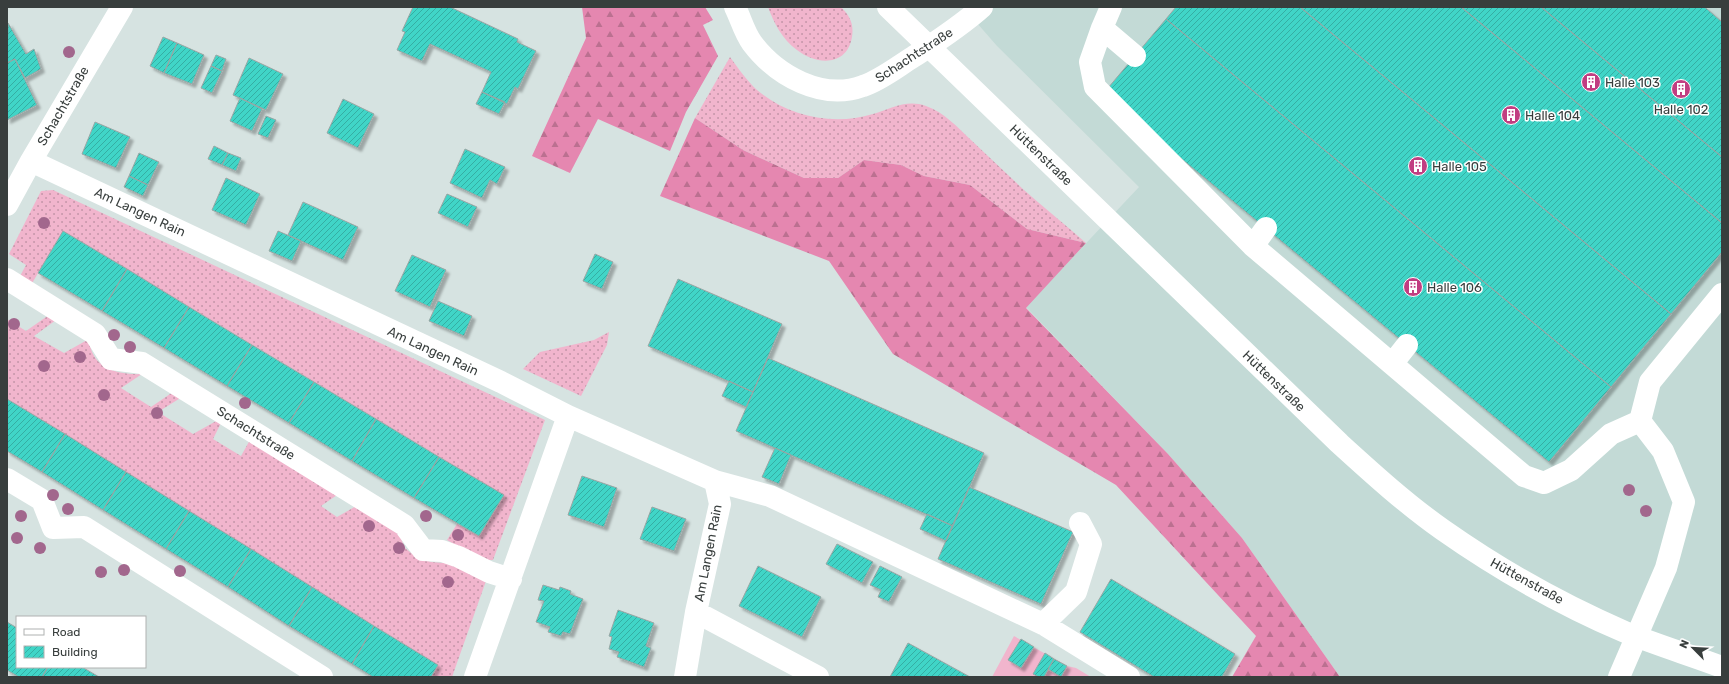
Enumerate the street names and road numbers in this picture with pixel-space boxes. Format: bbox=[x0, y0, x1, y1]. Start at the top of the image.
street label: Schachtstraße bbox=[873, 24, 955, 86]
street label: Schachtstraße bbox=[34, 64, 92, 148]
street label: Hüttenstraße bbox=[1007, 121, 1075, 189]
street label: Am Langen Rain bbox=[92, 184, 188, 241]
street label: Am Langen Rain bbox=[385, 323, 481, 380]
street label: Hüttenstraße bbox=[1240, 347, 1308, 415]
street label: Schachtstraße bbox=[214, 403, 298, 463]
street label: Am Langen Rain bbox=[691, 503, 726, 603]
street label: Hüttenstraße bbox=[1488, 555, 1566, 607]

